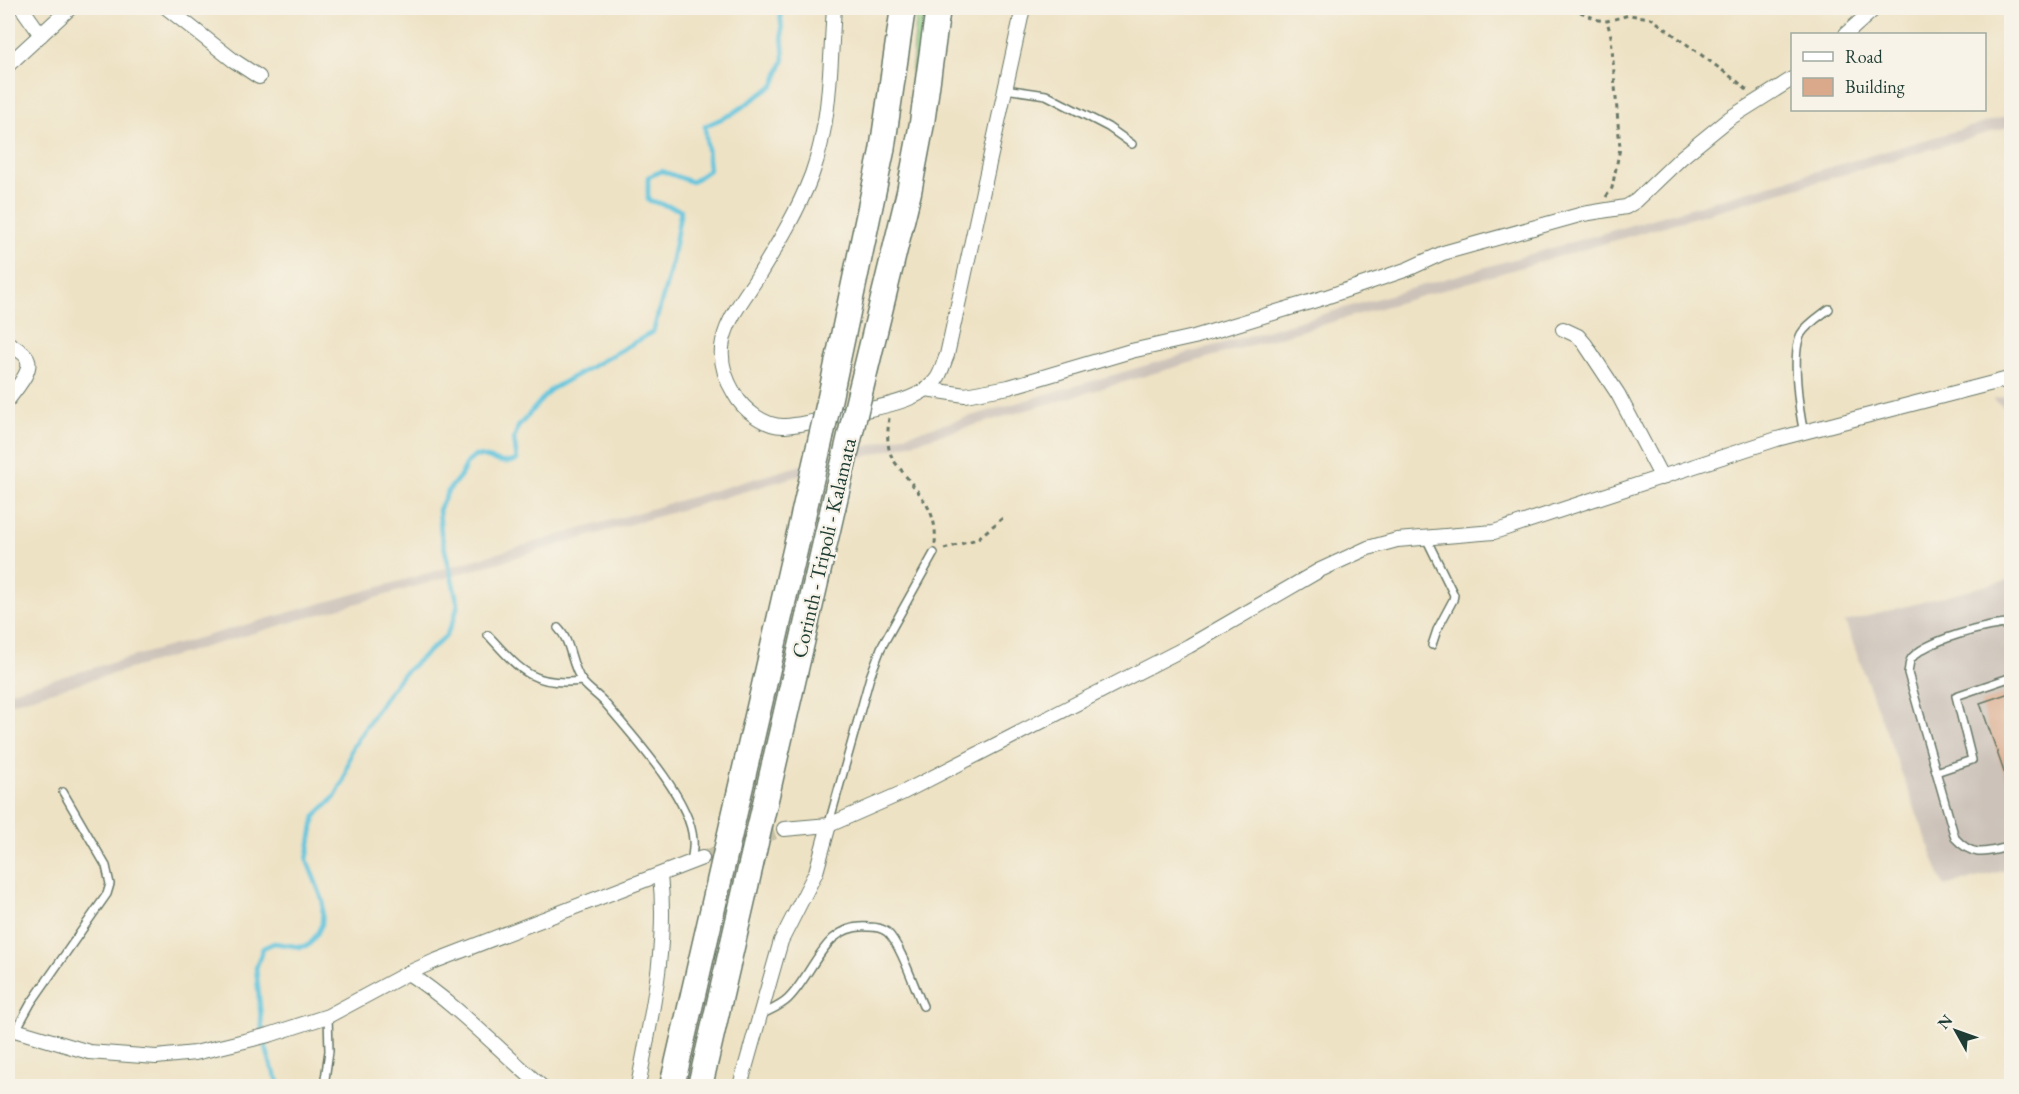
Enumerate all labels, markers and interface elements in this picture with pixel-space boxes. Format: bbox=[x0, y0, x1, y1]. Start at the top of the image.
legend bbox=[1791, 33, 1986, 111]
text: Road bbox=[1845, 45, 1884, 68]
text: Building bbox=[1845, 75, 1905, 98]
street label: Corinth - Tripoli - Kalamata bbox=[785, 434, 862, 661]
north arrow bbox=[1926, 1001, 1986, 1061]
text: N bbox=[1933, 1010, 1957, 1033]

